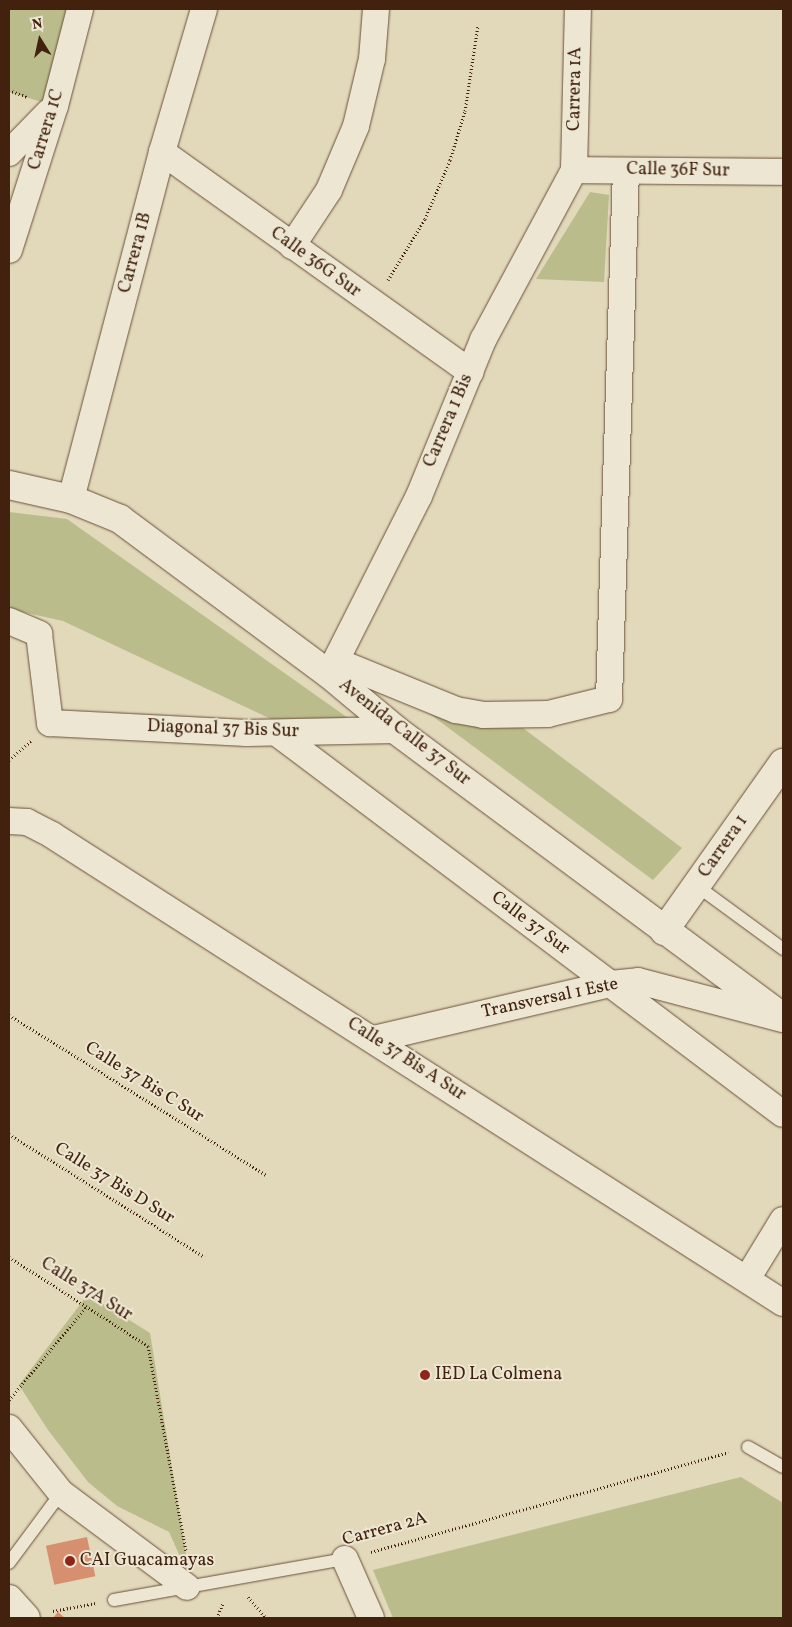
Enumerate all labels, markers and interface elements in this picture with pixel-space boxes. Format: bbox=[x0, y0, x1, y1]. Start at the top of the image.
text: N bbox=[31, 14, 44, 35]
north arrow bbox=[15, 15, 65, 65]
street label: Carrera 1A bbox=[564, 47, 588, 131]
street label: Carrera 1C bbox=[25, 87, 69, 173]
street label: Calle 36F Sur bbox=[626, 159, 730, 183]
street label: Carrera 1B bbox=[115, 210, 157, 296]
street label: Calle 36G Sur bbox=[266, 223, 364, 303]
street label: Carrera 1 Bis bbox=[420, 371, 478, 471]
street label: Avenida Calle 37 Sur bbox=[334, 675, 474, 791]
street label: Diagonal 37 Bis Sur bbox=[147, 717, 299, 743]
street label: Carrera 1 bbox=[695, 812, 753, 882]
street label: Calle 37 Sur bbox=[486, 887, 574, 961]
street label: Transversal 1 Este bbox=[480, 974, 620, 1024]
street label: Calle 37 Bis A Sur bbox=[343, 1014, 469, 1106]
street label: Calle 37 Bis C Sur bbox=[81, 1038, 207, 1128]
street label: Calle 37 Bis D Sur bbox=[50, 1138, 178, 1230]
street label: Calle 37A Sur bbox=[36, 1253, 136, 1327]
place label: IED La Colmena bbox=[435, 1364, 562, 1386]
marker: IED La Colmena bbox=[419, 1369, 431, 1381]
street label: Carrera 2A bbox=[340, 1508, 430, 1552]
place label: CAI Guacamayas bbox=[80, 1550, 214, 1572]
marker: CAI Guacamayas bbox=[64, 1555, 76, 1567]

